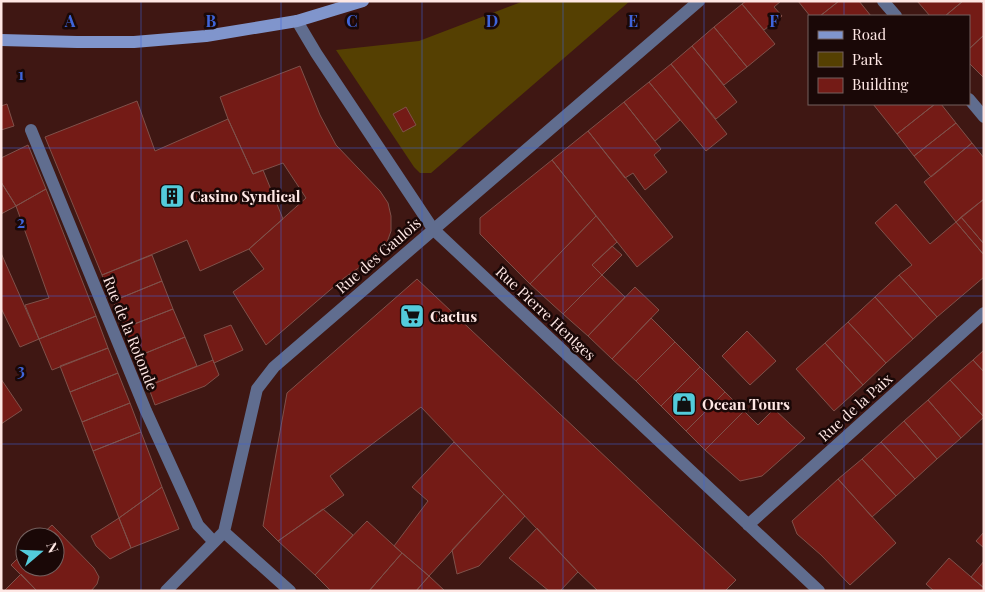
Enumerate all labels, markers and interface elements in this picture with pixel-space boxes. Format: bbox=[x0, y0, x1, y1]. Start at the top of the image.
text: A bbox=[64, 10, 76, 31]
text: B bbox=[206, 10, 217, 31]
text: C bbox=[346, 10, 358, 31]
text: D bbox=[486, 10, 498, 31]
text: E bbox=[628, 10, 638, 31]
text: F bbox=[769, 10, 779, 31]
legend bbox=[808, 15, 970, 105]
text: Road bbox=[852, 24, 886, 44]
text: Park bbox=[852, 49, 884, 69]
text: 1 bbox=[18, 63, 24, 84]
text: Building bbox=[852, 74, 909, 94]
building icon: Casino Syndical bbox=[159, 183, 185, 209]
place label: Casino Syndical bbox=[190, 186, 301, 206]
text: 2 bbox=[17, 211, 25, 232]
street label: Rue des Gaulois bbox=[331, 212, 425, 298]
street label: Rue Pierre Hentges bbox=[492, 261, 600, 365]
street label: Rue de la Rotonde bbox=[99, 273, 163, 393]
supermarket icon: Cactus bbox=[399, 303, 425, 329]
place label: Cactus bbox=[430, 306, 477, 326]
text: 3 bbox=[17, 359, 25, 380]
street label: Rue de la Paix bbox=[814, 368, 896, 446]
shop icon: Ocean Tours bbox=[671, 391, 697, 417]
place label: Ocean Tours bbox=[702, 394, 790, 414]
north arrow bbox=[15, 527, 65, 577]
text: N bbox=[42, 540, 63, 555]

